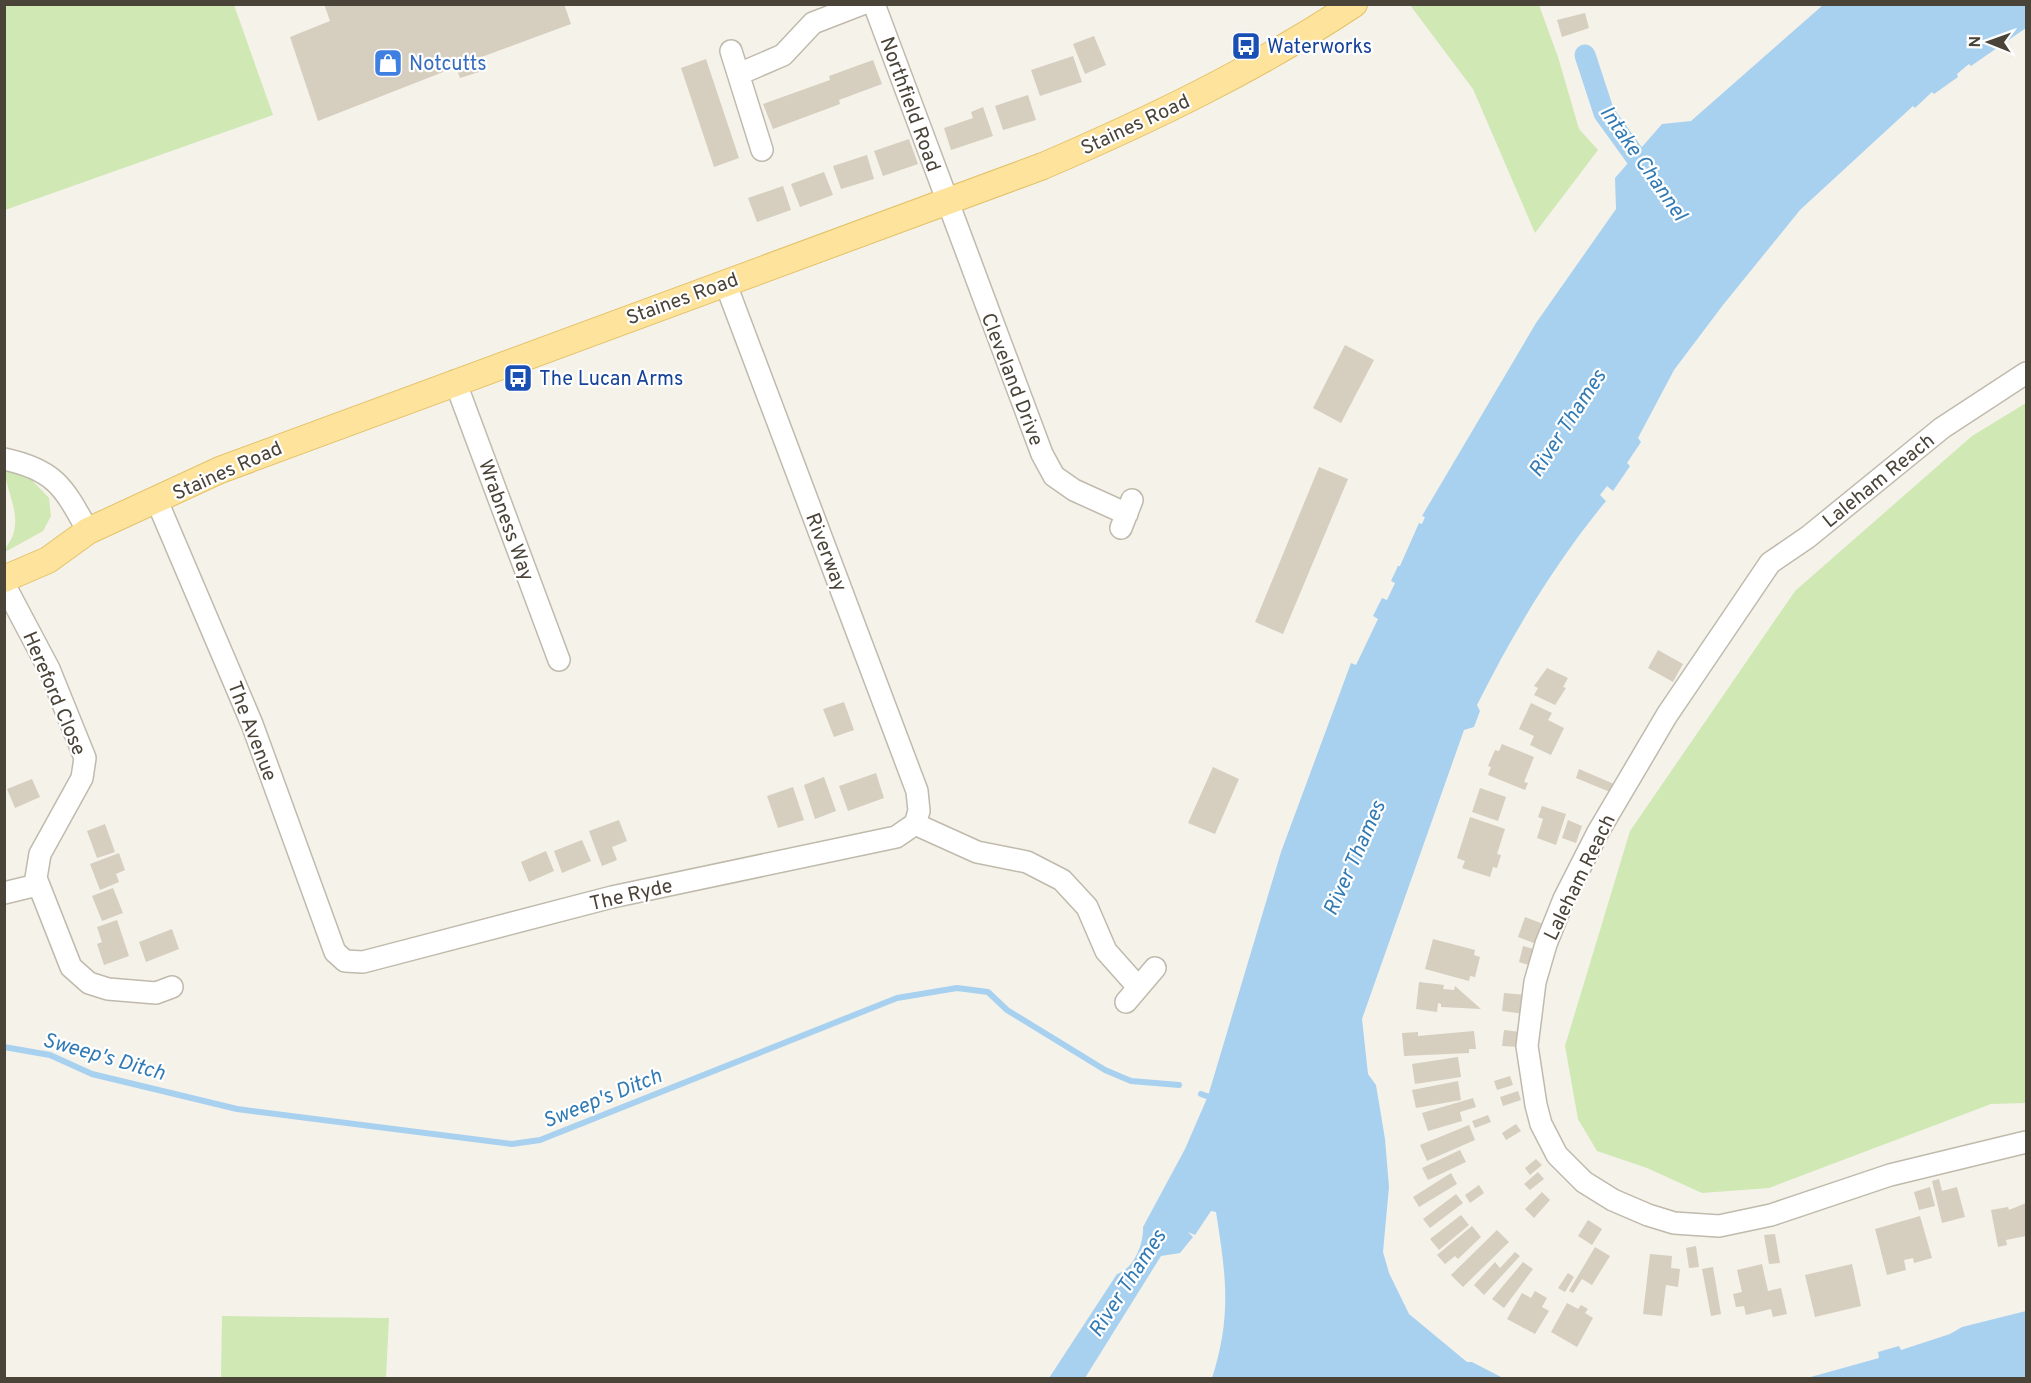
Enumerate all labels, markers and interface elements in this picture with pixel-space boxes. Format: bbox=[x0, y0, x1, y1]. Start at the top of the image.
north arrow bbox=[1959, 12, 2019, 72]
bus stop icon: Waterworks bbox=[1230, 30, 1262, 62]
street label: Northfield Road bbox=[873, 34, 946, 176]
place label: Waterworks bbox=[1267, 35, 1372, 61]
text: N bbox=[1966, 36, 1986, 48]
shop icon: Notcutts bbox=[372, 47, 404, 79]
place label: Notcutts bbox=[409, 52, 487, 78]
street label: Staines Road bbox=[1077, 89, 1194, 162]
water label: Intake Channel bbox=[1593, 101, 1693, 228]
street label: Staines Road bbox=[623, 268, 742, 332]
street label: Cleveland Drive bbox=[974, 310, 1048, 450]
bus stop icon: The Lucan Arms bbox=[502, 362, 534, 394]
water label: River Thames bbox=[1523, 364, 1613, 483]
place label: The Lucan Arms bbox=[539, 367, 683, 393]
street label: Laleham Reach bbox=[1818, 428, 1941, 535]
street label: Staines Road bbox=[169, 436, 287, 508]
street label: Wrabness Way bbox=[471, 456, 539, 585]
street label: Riverway bbox=[798, 510, 852, 596]
street label: Hereford Close bbox=[15, 628, 91, 760]
street label: The Avenue bbox=[220, 678, 282, 785]
water label: River Thames bbox=[1318, 796, 1393, 920]
street label: Laleham Reach bbox=[1539, 811, 1623, 945]
street label: The Ryde bbox=[588, 874, 675, 918]
water label: Sweep's Ditch bbox=[39, 1027, 168, 1088]
water label: Sweep's Ditch bbox=[539, 1063, 667, 1135]
water label: River Thames bbox=[1083, 1224, 1173, 1343]

